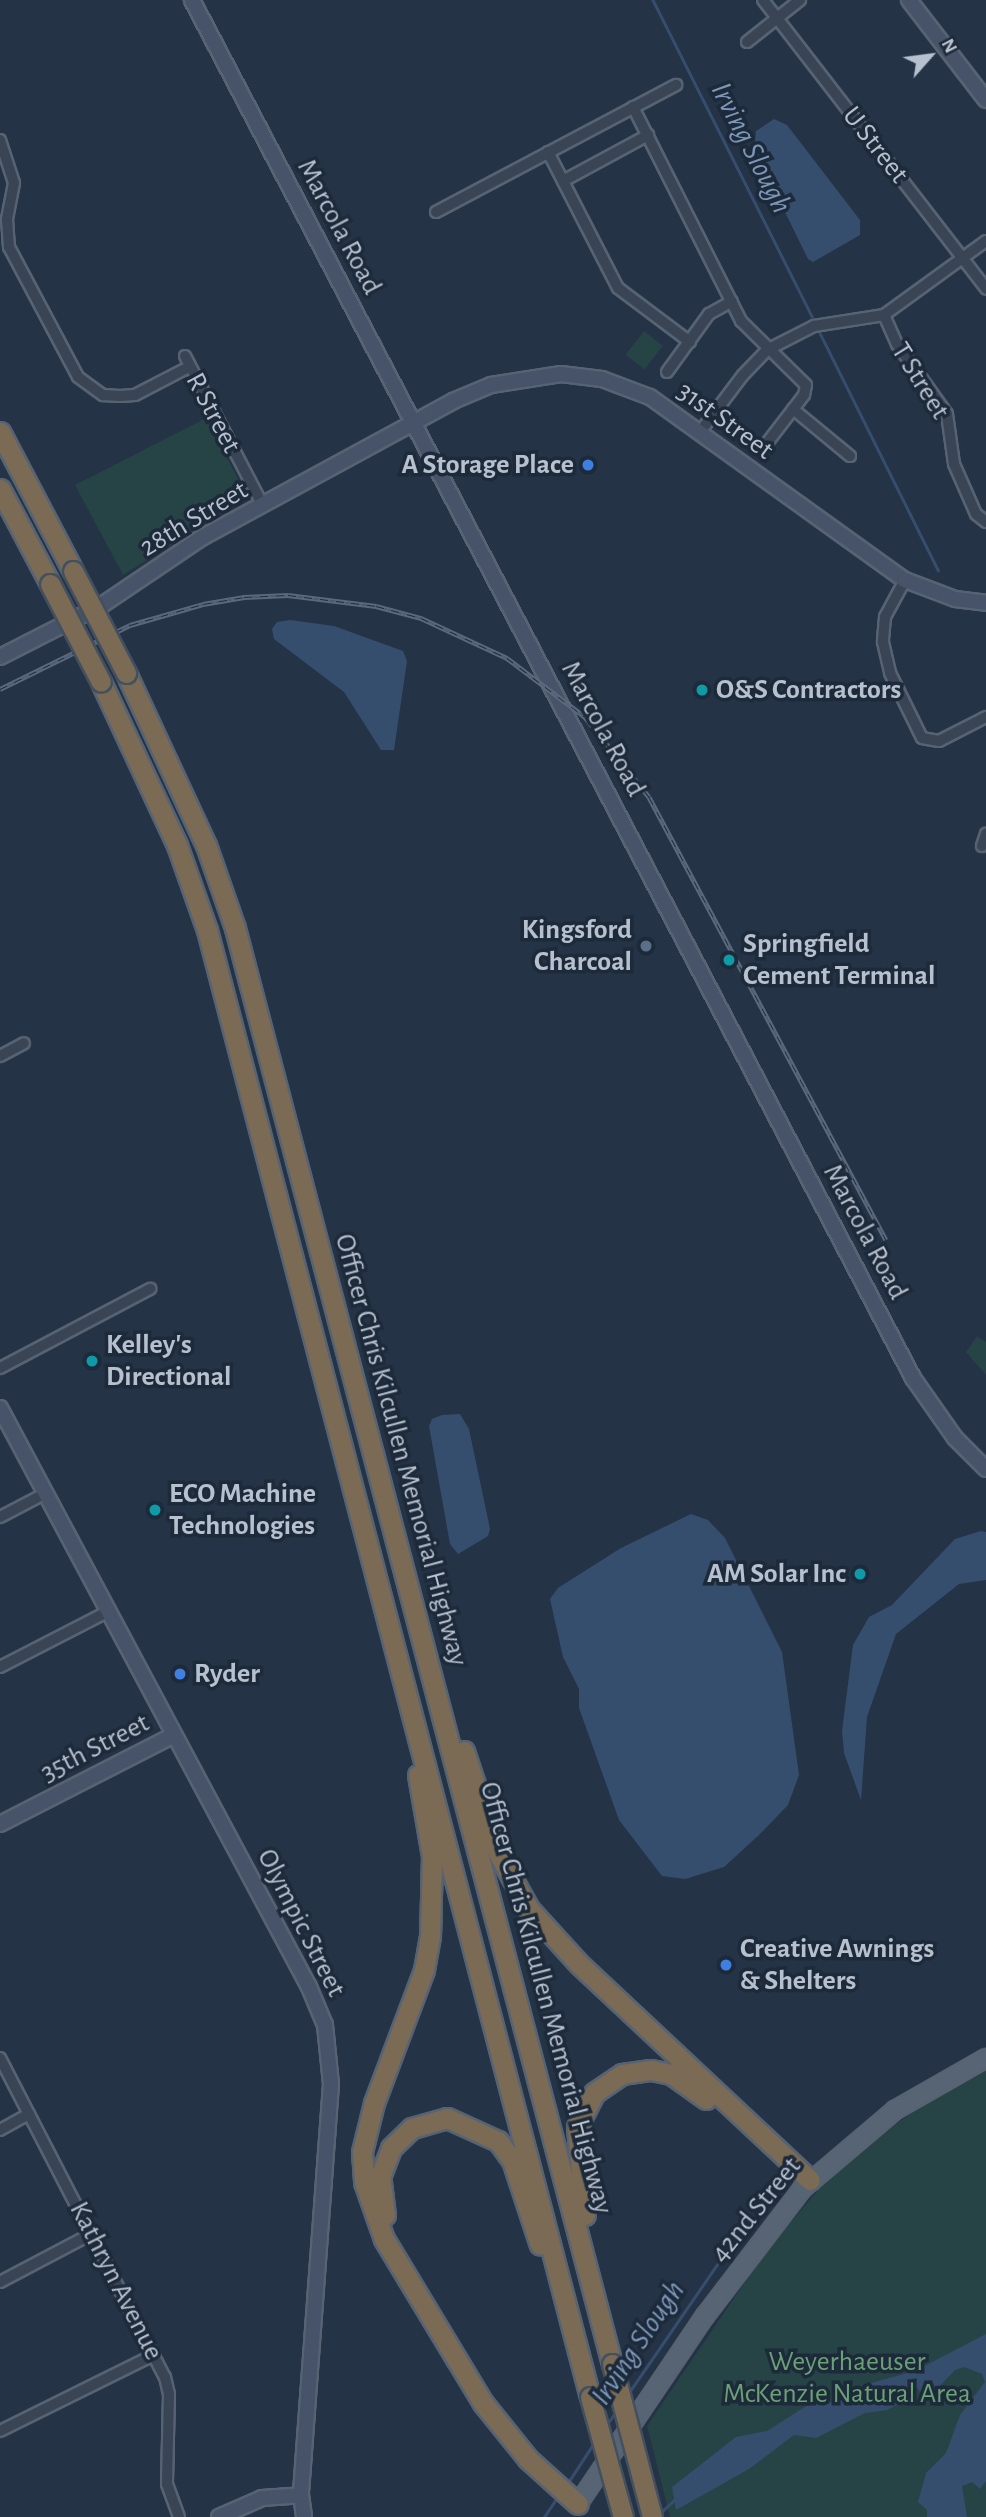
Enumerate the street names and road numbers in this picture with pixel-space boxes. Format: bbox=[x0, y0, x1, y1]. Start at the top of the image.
street label: U Street bbox=[835, 100, 915, 190]
street label: Marcola Road bbox=[289, 154, 389, 300]
street label: T Street bbox=[883, 336, 957, 426]
street label: R Street bbox=[178, 367, 248, 459]
street label: 31st Street bbox=[670, 375, 780, 467]
street label: 28th Street bbox=[134, 474, 254, 564]
street label: Marcola Road bbox=[553, 656, 653, 802]
street label: Marcola Road bbox=[815, 1159, 915, 1305]
street label: Officer Chris Kilcullen Memorial Highway bbox=[327, 1230, 475, 1670]
street label: 35th Street bbox=[35, 1706, 155, 1790]
street label: Officer Chris Kilcullen Memorial Highway bbox=[472, 1778, 620, 2218]
street label: Olympic Street bbox=[249, 1843, 353, 2003]
street label: 42nd Street bbox=[703, 2151, 809, 2269]
street label: Kathryn Avenue bbox=[62, 2196, 170, 2366]

